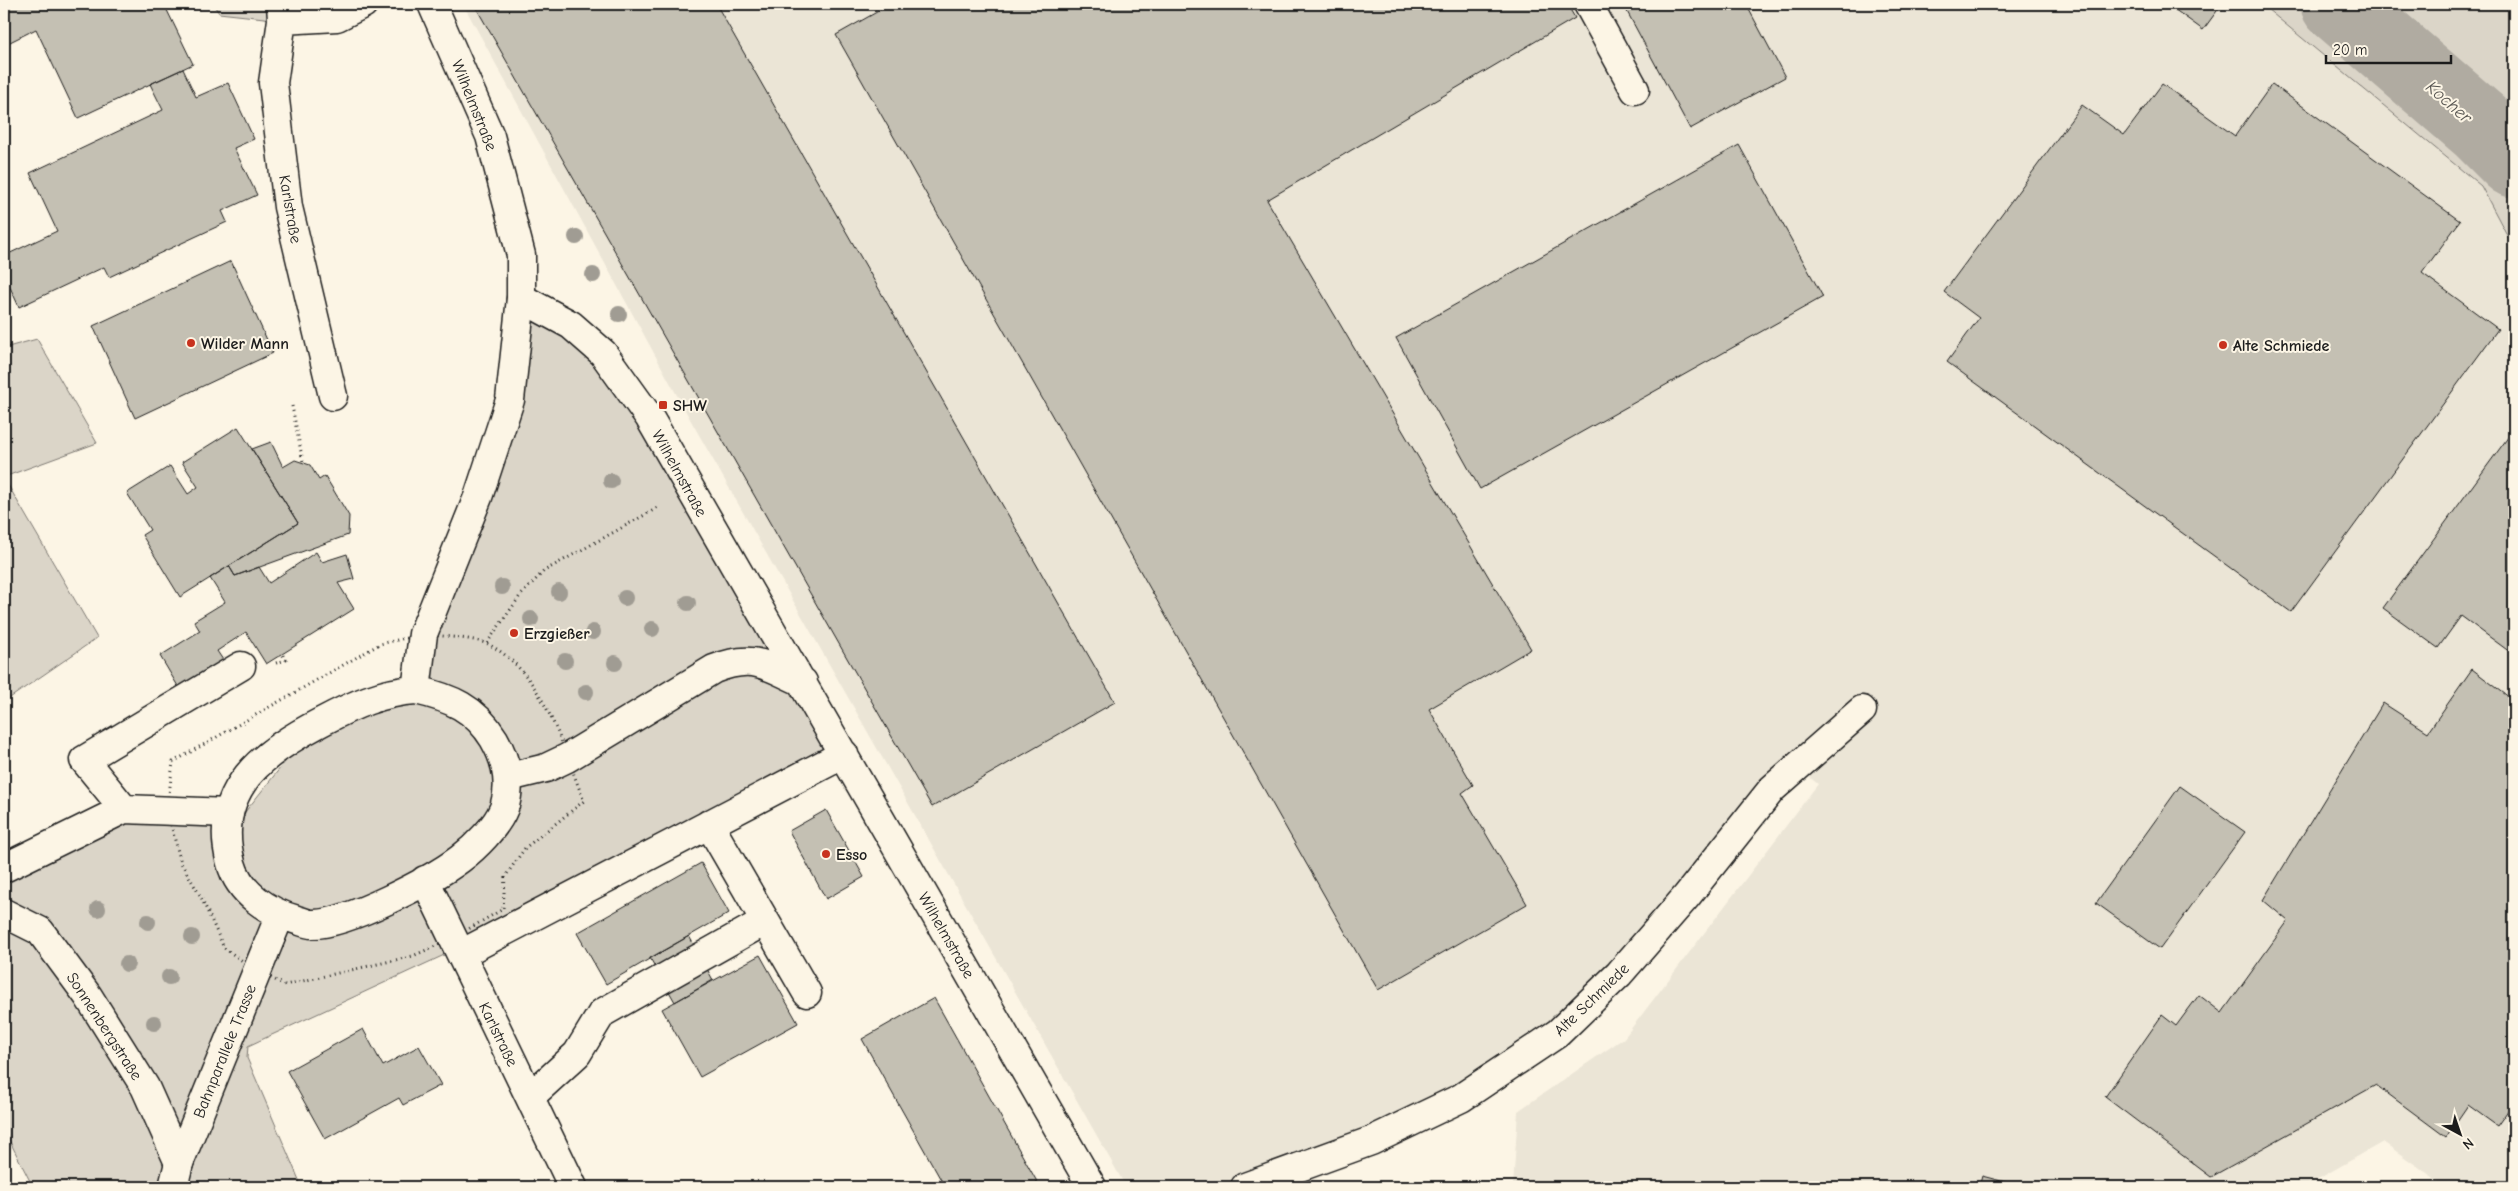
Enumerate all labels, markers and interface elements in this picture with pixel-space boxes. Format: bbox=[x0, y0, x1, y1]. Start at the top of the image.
scale bar bbox=[2326, 32, 2450, 64]
text: 20 m bbox=[2333, 41, 2367, 59]
street label: Wilhelmstraße bbox=[448, 57, 500, 153]
water label: Kocher bbox=[2421, 77, 2477, 129]
street label: Karlstraße bbox=[275, 174, 305, 245]
place label: Wilder Mann bbox=[201, 335, 289, 353]
marker: Wilder Mann bbox=[185, 337, 197, 349]
place label: Alte Schmiede bbox=[2233, 337, 2330, 355]
marker: Alte Schmiede bbox=[2217, 339, 2229, 351]
place label: SHW bbox=[673, 397, 707, 415]
marker: SHW bbox=[657, 399, 669, 411]
street label: Wilhelmstraße bbox=[648, 427, 710, 520]
place label: Erzgießer bbox=[524, 625, 590, 643]
marker: Erzgießer bbox=[508, 627, 520, 639]
place label: Esso bbox=[836, 846, 867, 864]
marker: Esso bbox=[820, 848, 832, 860]
street label: Wilhelmstraße bbox=[914, 889, 978, 982]
street label: Alte Schmiede bbox=[1551, 960, 1633, 1040]
street label: Sonnenbergstraße bbox=[63, 969, 146, 1084]
street label: Bahnparallele Trasse bbox=[190, 982, 260, 1121]
street label: Karlstraße bbox=[475, 999, 521, 1069]
north arrow bbox=[2436, 1108, 2486, 1158]
text: N bbox=[2459, 1134, 2477, 1153]

